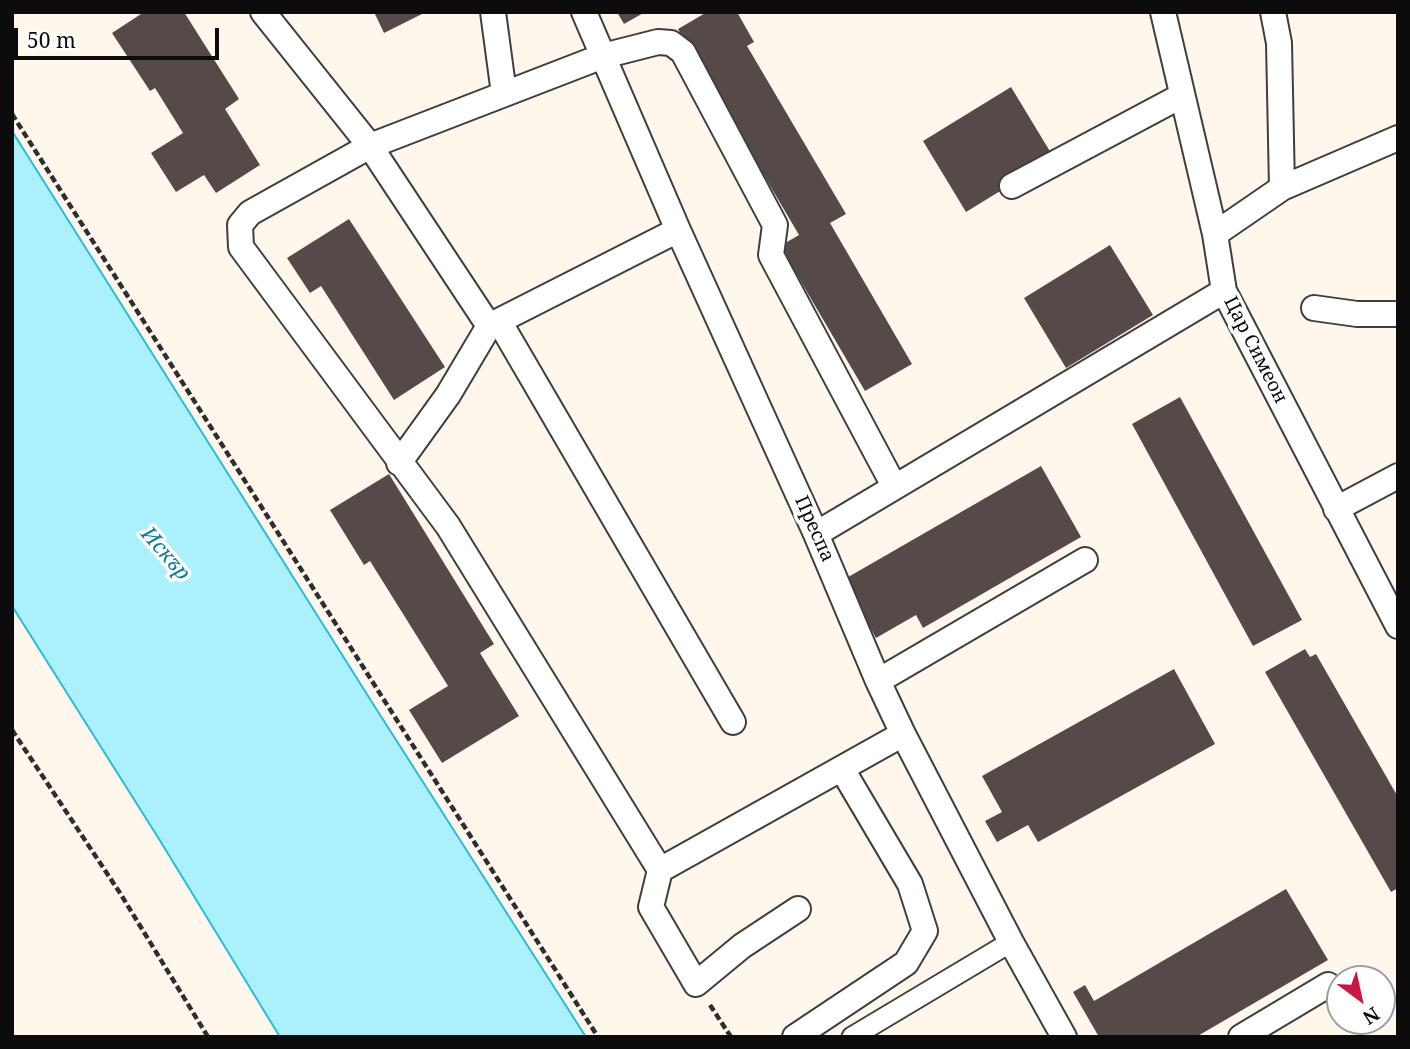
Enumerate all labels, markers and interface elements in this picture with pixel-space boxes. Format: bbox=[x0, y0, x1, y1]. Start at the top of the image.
scale bar bbox=[18, 14, 222, 58]
text: 50 m bbox=[27, 26, 76, 54]
street label: Цар Симеон bbox=[1218, 293, 1292, 407]
street label: Преспа bbox=[789, 492, 839, 566]
water label: Искър bbox=[135, 522, 195, 586]
north arrow bbox=[1326, 965, 1396, 1035]
text: N bbox=[1358, 1001, 1385, 1031]

